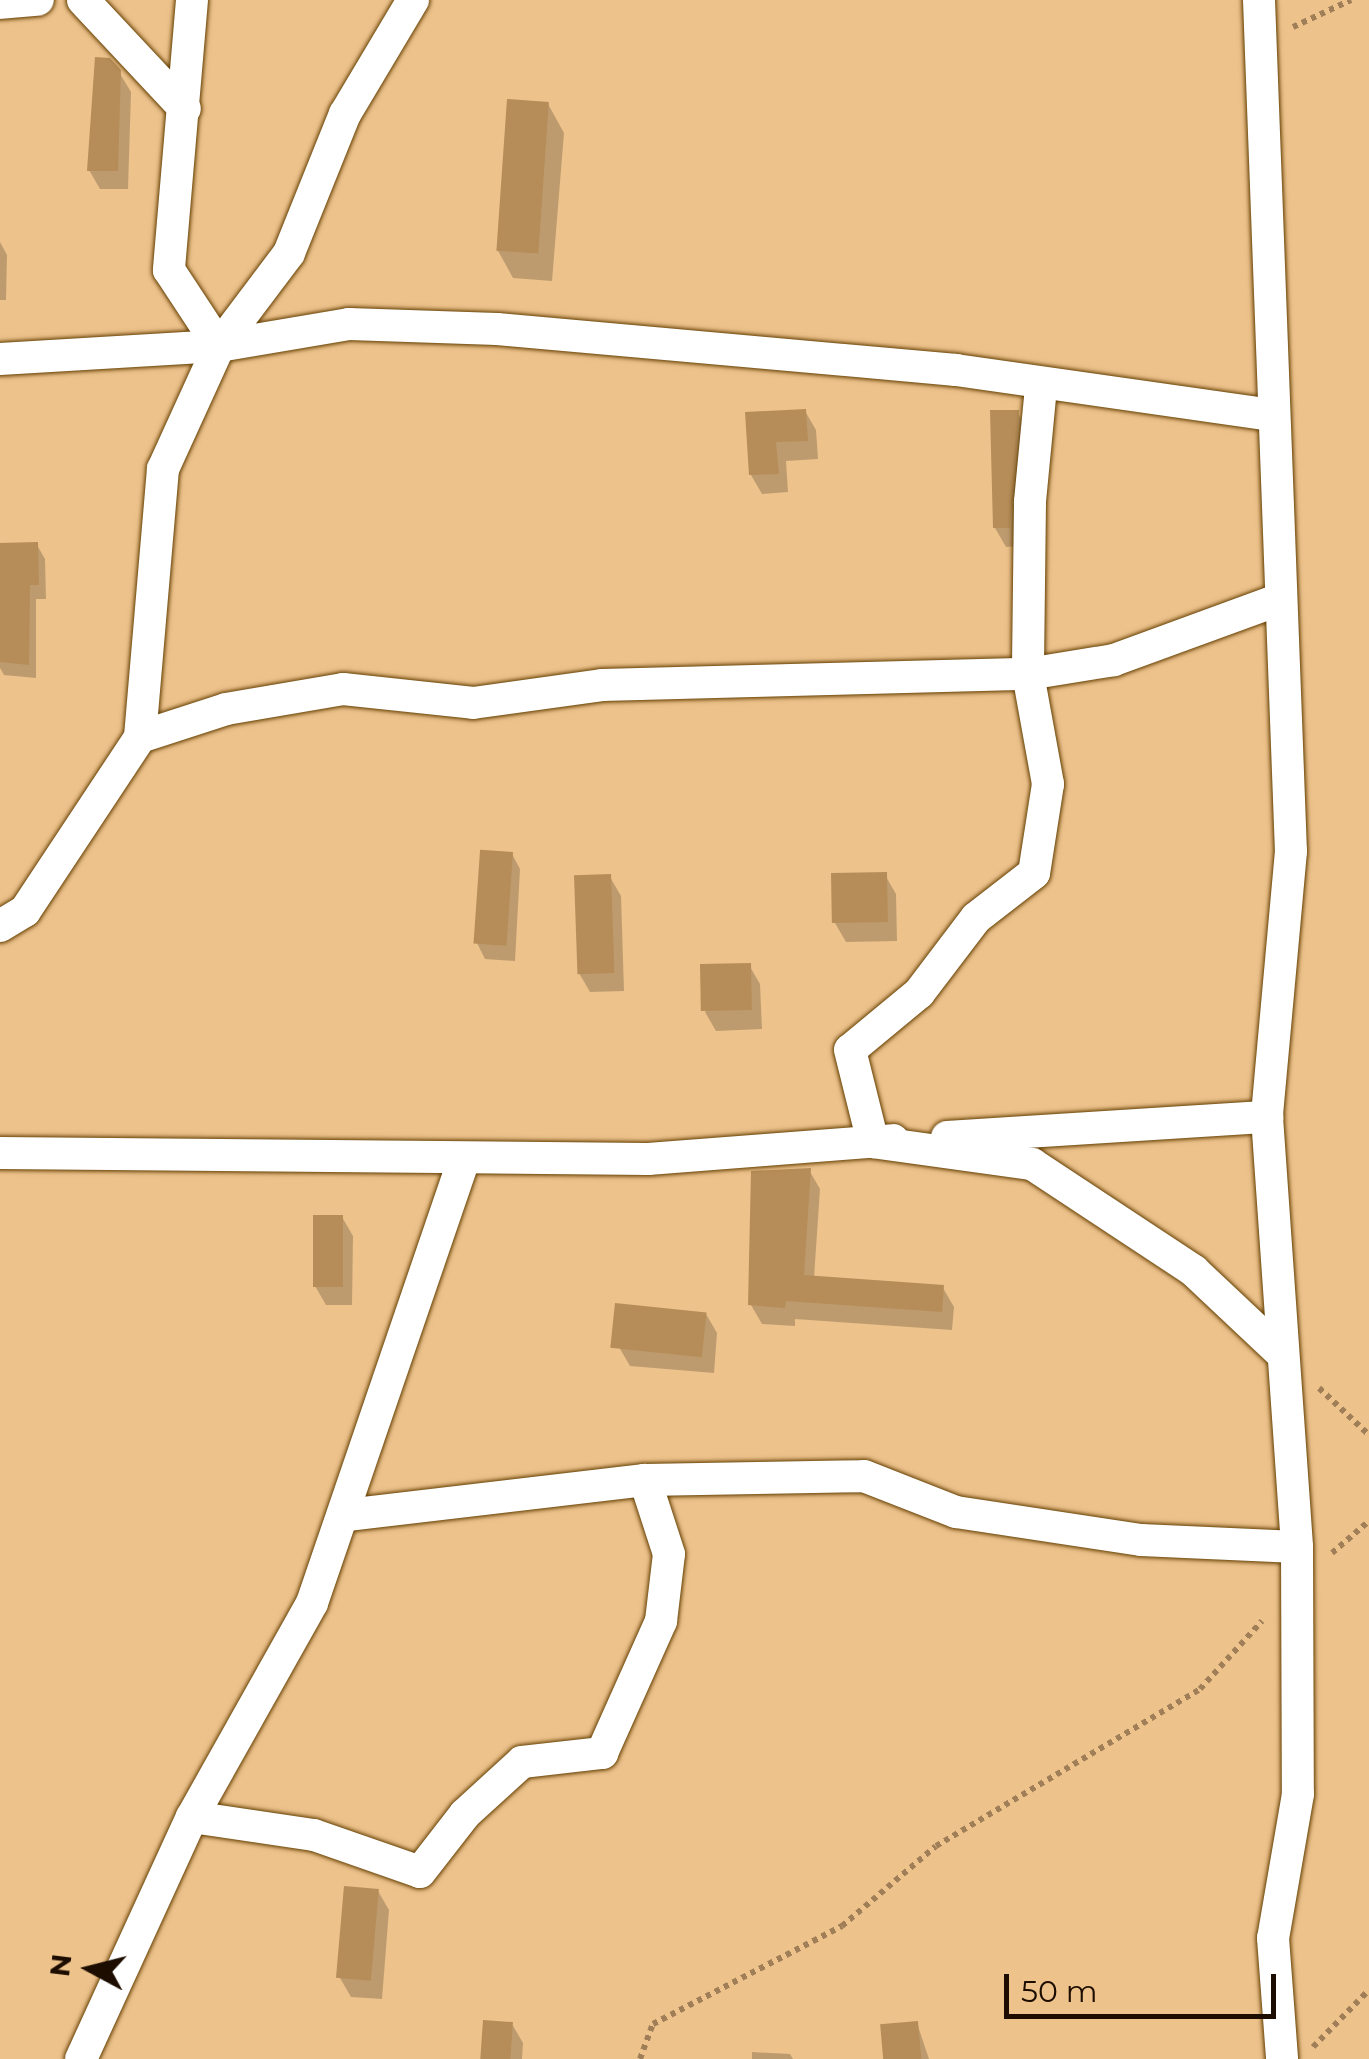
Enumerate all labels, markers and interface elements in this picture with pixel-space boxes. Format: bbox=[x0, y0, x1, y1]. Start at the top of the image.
north arrow bbox=[40, 1919, 140, 2019]
text: N bbox=[42, 1952, 78, 1979]
scale bar bbox=[1009, 1954, 1282, 2016]
text: 50 m bbox=[1021, 1973, 1098, 2010]

